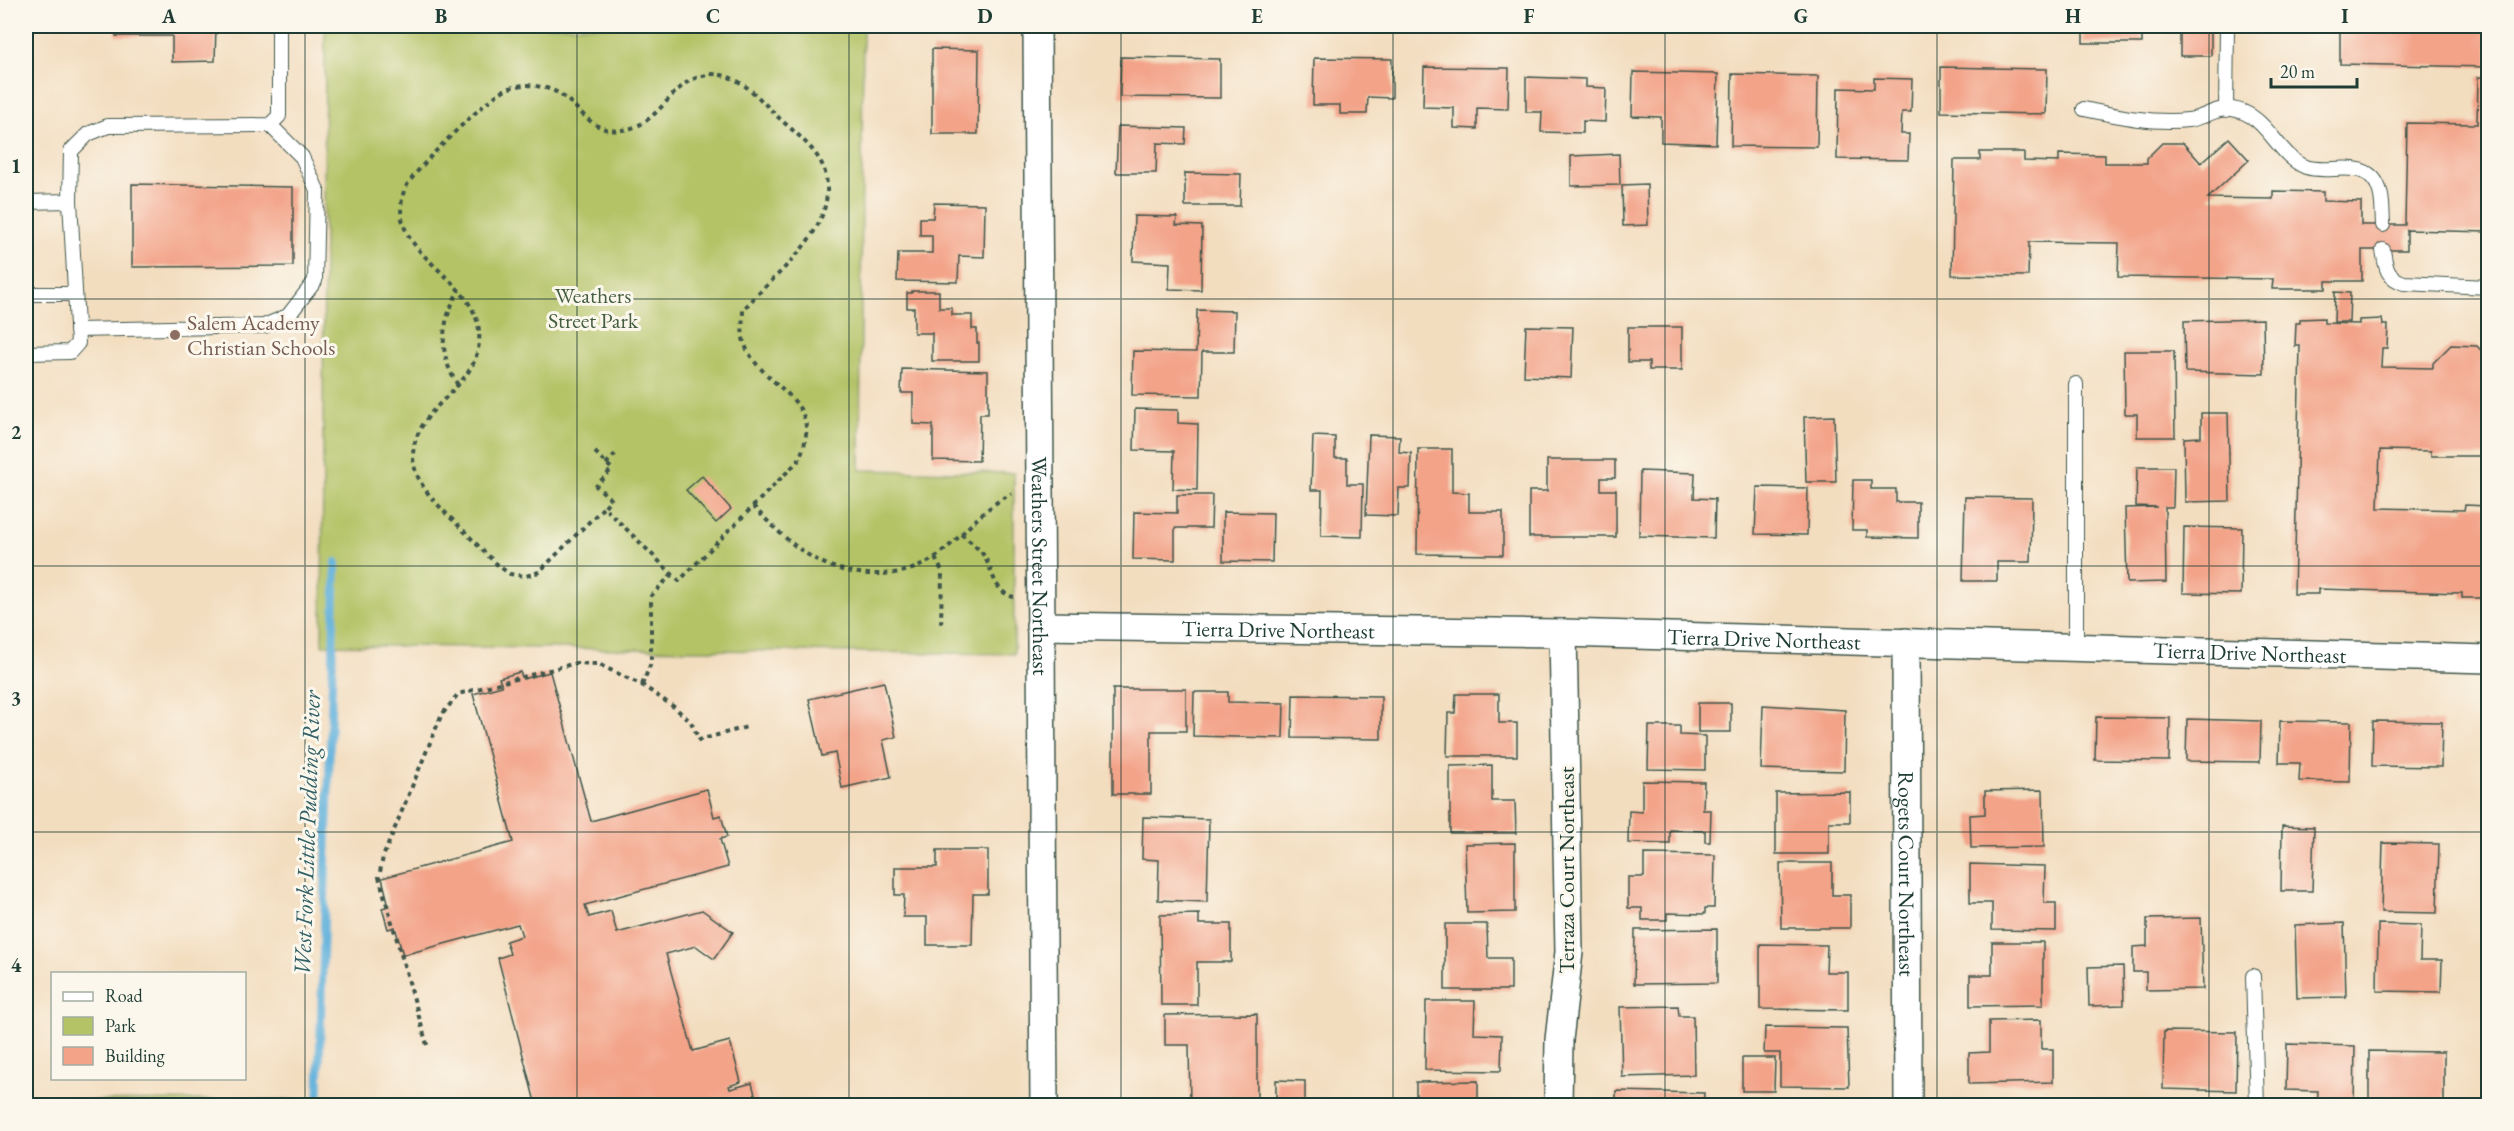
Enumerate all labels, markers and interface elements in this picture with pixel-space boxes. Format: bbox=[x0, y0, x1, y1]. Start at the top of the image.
text: A bbox=[161, 3, 177, 29]
text: B bbox=[435, 3, 447, 29]
text: C bbox=[706, 3, 720, 29]
text: D bbox=[977, 3, 993, 29]
text: E bbox=[1251, 3, 1263, 29]
text: F bbox=[1524, 3, 1535, 29]
text: G bbox=[1794, 3, 1808, 29]
text: H bbox=[2065, 3, 2081, 29]
text: I bbox=[2341, 3, 2349, 29]
scale bar bbox=[2271, 51, 2356, 89]
text: 20 m bbox=[2280, 60, 2315, 83]
text: 1 bbox=[11, 153, 21, 179]
park label: Weathers Street Park bbox=[548, 281, 639, 335]
place label: Salem Academy Christian Schools bbox=[187, 308, 335, 362]
marker: Salem Academy Christian Schools bbox=[168, 328, 182, 342]
text: 2 bbox=[11, 419, 22, 445]
street label: Weathers Street Northeast bbox=[1025, 456, 1055, 676]
street label: Tierra Drive Northeast bbox=[1181, 614, 1375, 645]
street label: Tierra Drive Northeast bbox=[1667, 622, 1861, 656]
street label: Tierra Drive Northeast bbox=[2153, 636, 2347, 670]
text: 3 bbox=[11, 685, 21, 711]
water label: West Fork Little Pudding River bbox=[286, 688, 327, 976]
street label: Terraza Court Northeast bbox=[1552, 766, 1581, 974]
street label: Rogets Court Northeast bbox=[1892, 771, 1921, 977]
text: 4 bbox=[11, 952, 22, 978]
legend bbox=[51, 972, 246, 1080]
text: Road bbox=[105, 984, 144, 1007]
text: Park bbox=[105, 1014, 136, 1037]
text: Building bbox=[105, 1044, 165, 1067]

